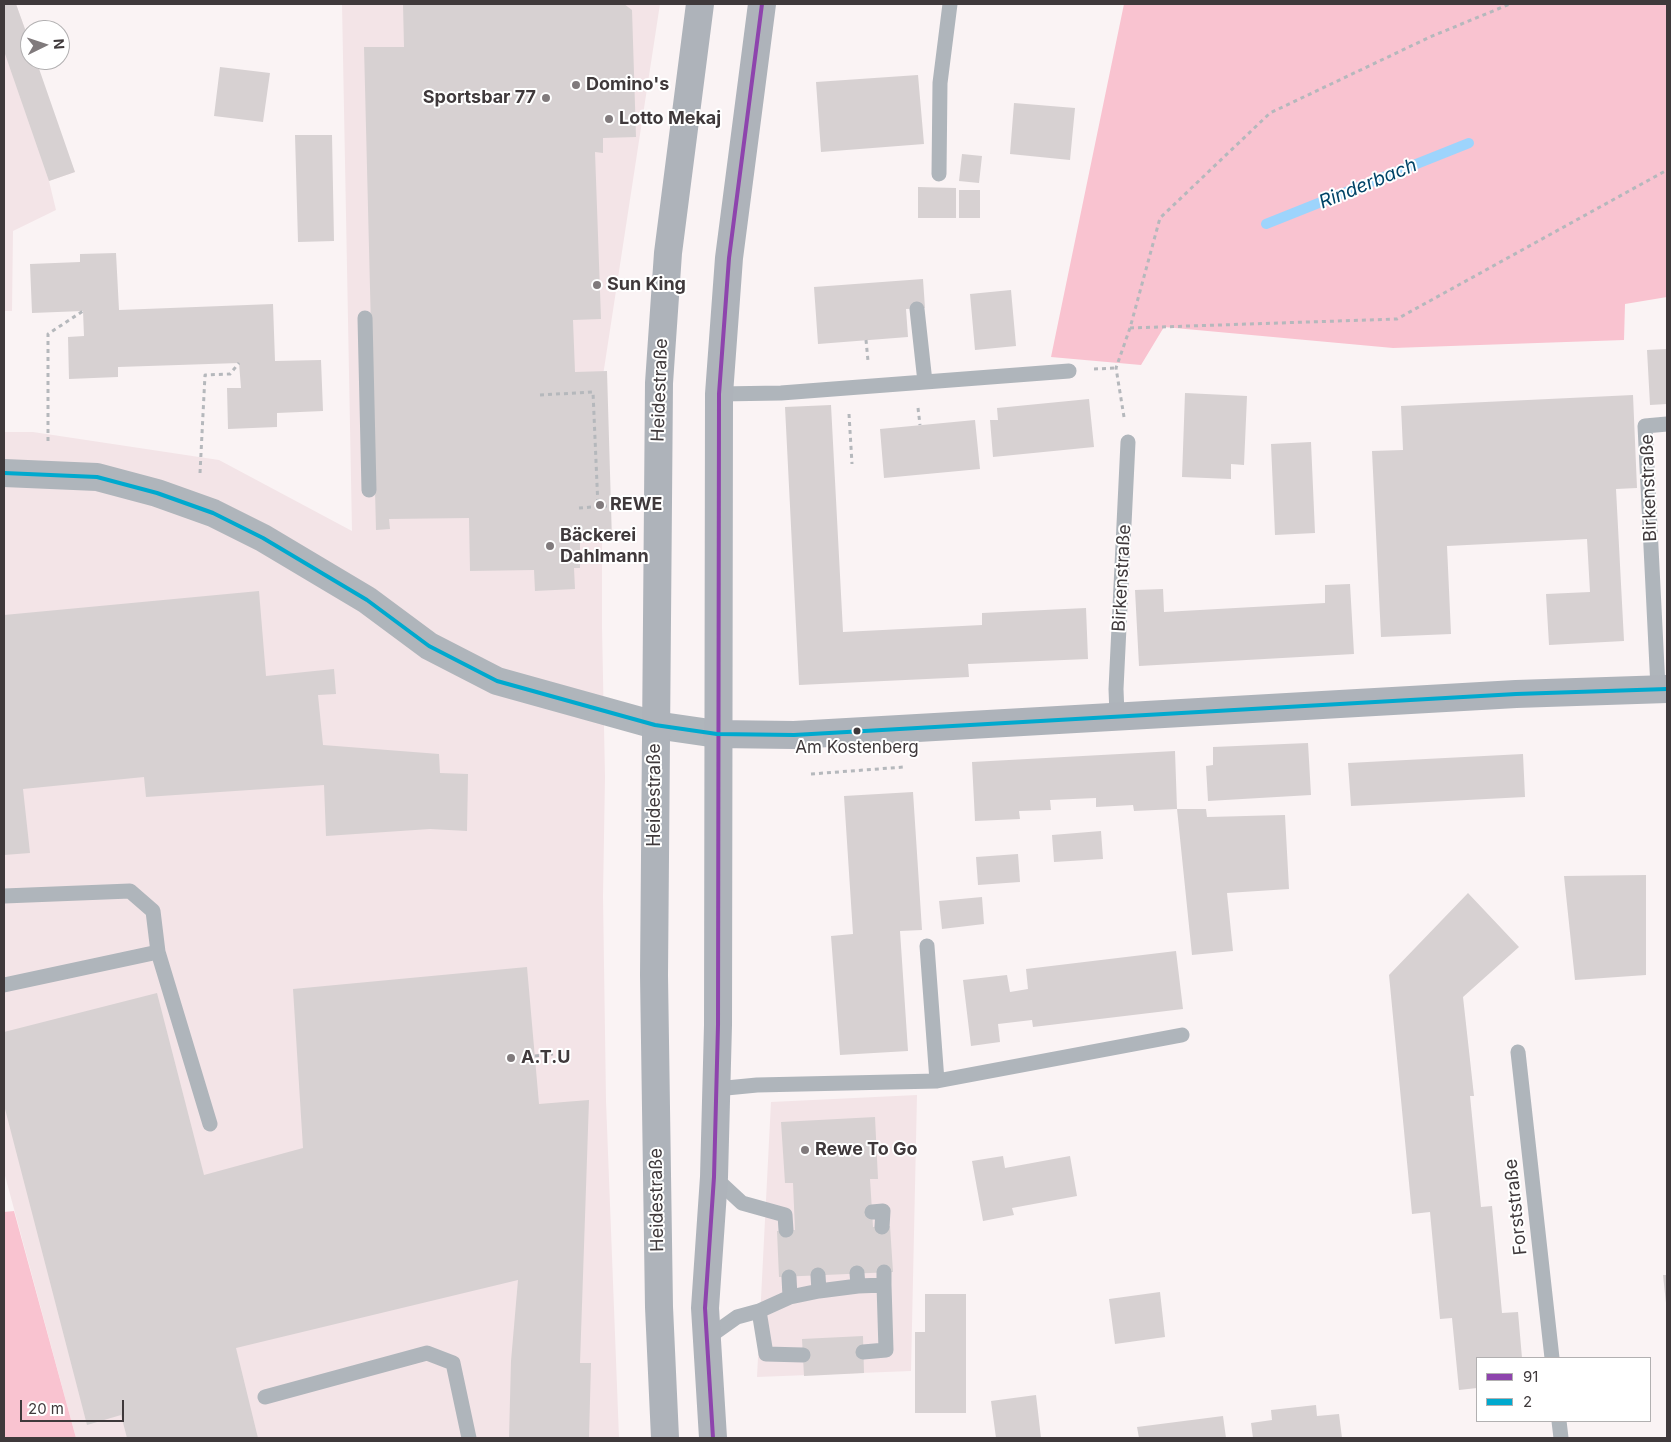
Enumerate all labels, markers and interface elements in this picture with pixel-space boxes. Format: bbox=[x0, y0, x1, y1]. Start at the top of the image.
north arrow bbox=[20, 20, 70, 70]
text: N bbox=[51, 38, 68, 50]
place label: Domino's bbox=[586, 74, 669, 96]
marker: Domino's bbox=[570, 79, 582, 91]
place label: Sportsbar 77 bbox=[423, 87, 536, 109]
marker: Sportsbar 77 bbox=[540, 92, 552, 104]
place label: Lotto Mekaj bbox=[619, 108, 721, 130]
marker: Lotto Mekaj bbox=[603, 113, 615, 125]
water label: Rinderbach bbox=[1316, 154, 1420, 214]
place label: Sun King bbox=[607, 274, 686, 296]
marker: Sun King bbox=[591, 279, 603, 291]
street label: Heidestraße bbox=[647, 338, 673, 442]
street label: Birkenstraße bbox=[1636, 434, 1662, 542]
place label: REWE bbox=[610, 494, 662, 516]
marker: REWE bbox=[594, 499, 606, 511]
street label: Birkenstraße bbox=[1108, 524, 1136, 632]
place label: Bäckerei Dahlmann bbox=[560, 525, 649, 568]
marker: Bäckerei Dahlmann bbox=[544, 540, 556, 552]
marker: Am Kostenberg bbox=[852, 726, 862, 736]
place label: Am Kostenberg bbox=[795, 738, 919, 758]
street label: Heidestraße bbox=[644, 743, 666, 847]
place label: A.T.U bbox=[521, 1047, 570, 1069]
marker: A.T.U bbox=[505, 1052, 517, 1064]
place label: Rewe To Go bbox=[815, 1139, 918, 1161]
marker: Rewe To Go bbox=[799, 1144, 811, 1156]
street label: Heidestraße bbox=[645, 1148, 669, 1252]
street label: Forststraße bbox=[1500, 1158, 1532, 1256]
legend bbox=[1476, 1357, 1651, 1422]
text: 91 bbox=[1523, 1367, 1538, 1386]
scale bar bbox=[22, 1390, 126, 1422]
text: 2 bbox=[1523, 1392, 1532, 1411]
text: 20 m bbox=[28, 1399, 64, 1418]

